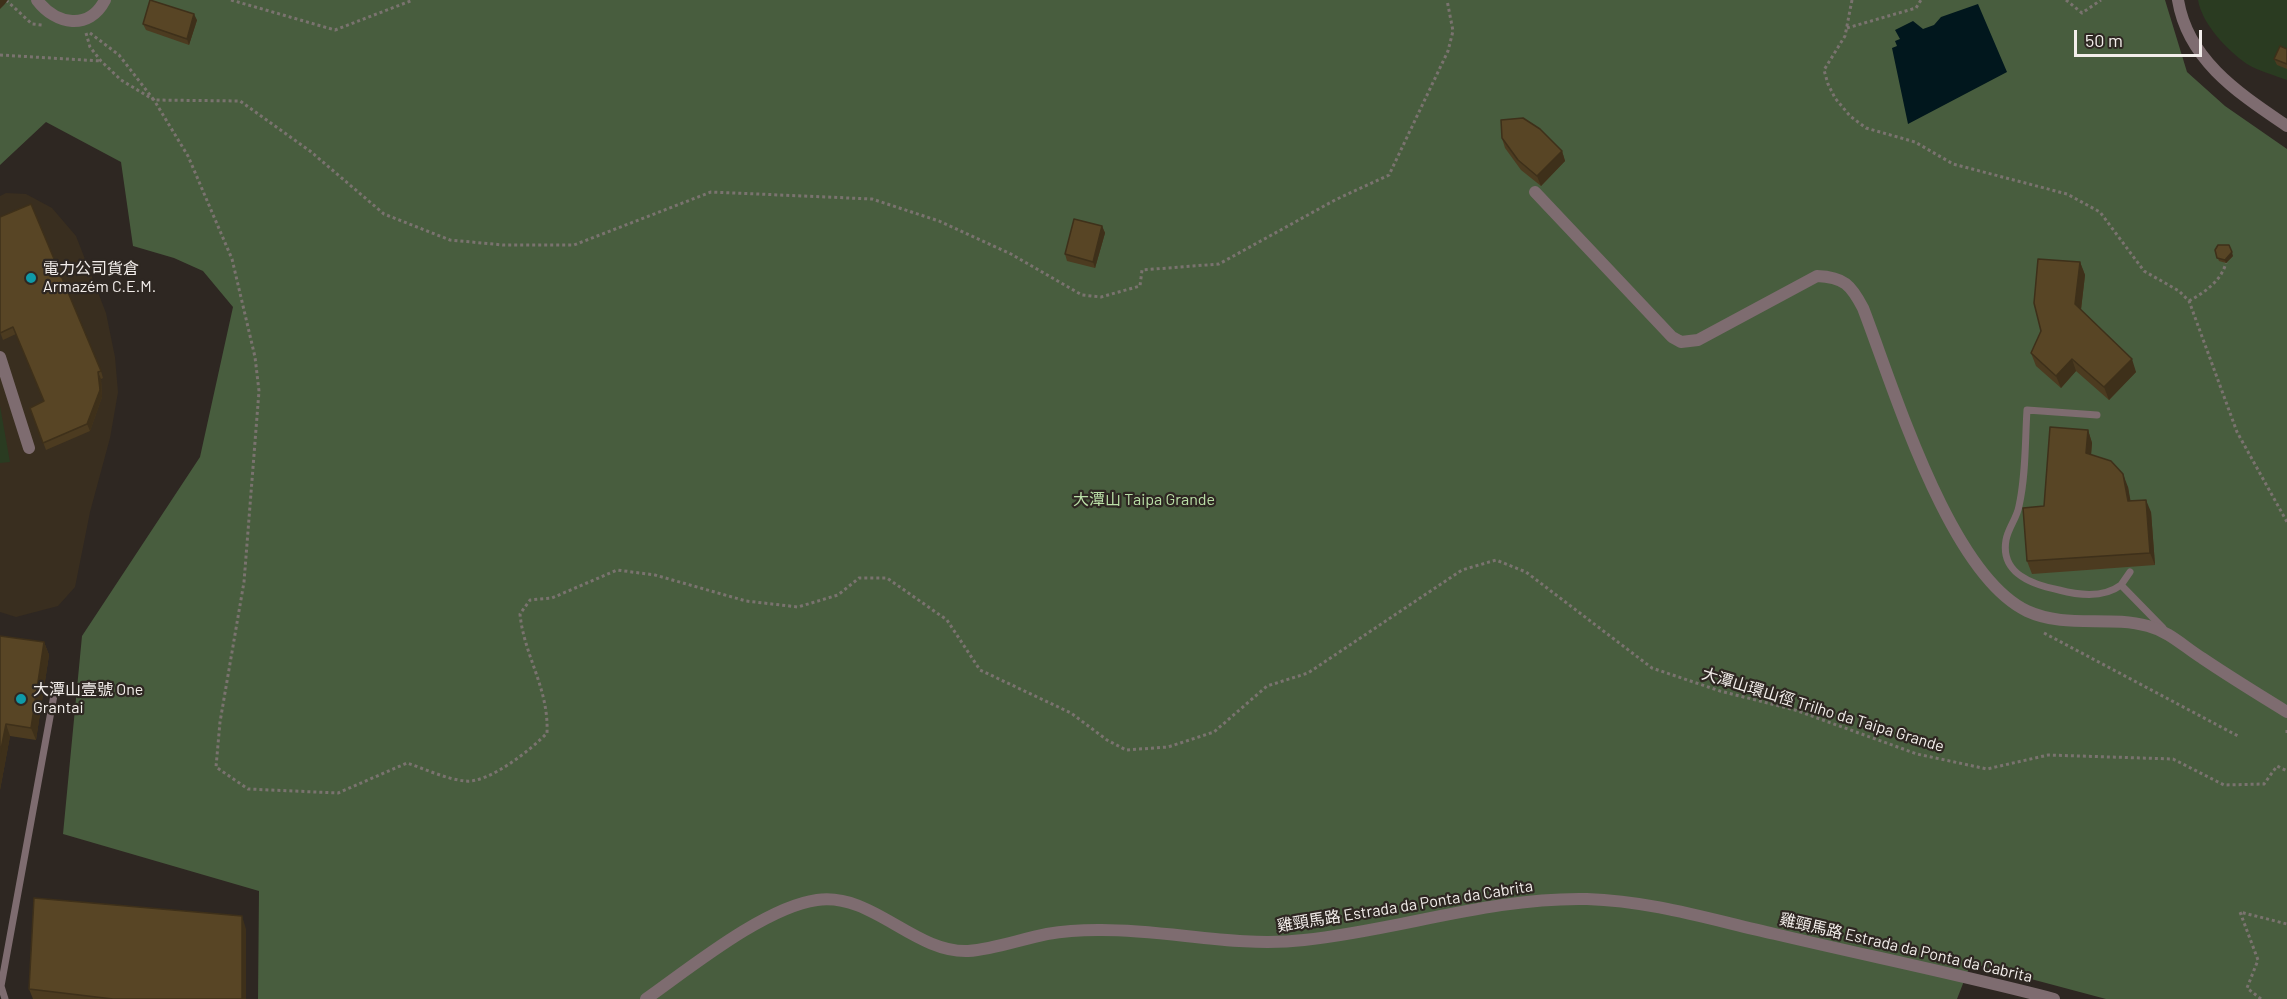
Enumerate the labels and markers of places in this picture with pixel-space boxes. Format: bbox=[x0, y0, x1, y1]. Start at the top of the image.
place label: 電力公司貨倉 Armazém C.E.M. bbox=[43, 259, 156, 297]
marker: 電力公司貨倉 Armazém C.E.M. bbox=[24, 271, 38, 285]
place label: 大潭山壹號 One Grantai bbox=[33, 680, 143, 718]
marker: 大潭山壹號 One Grantai bbox=[14, 692, 28, 706]

